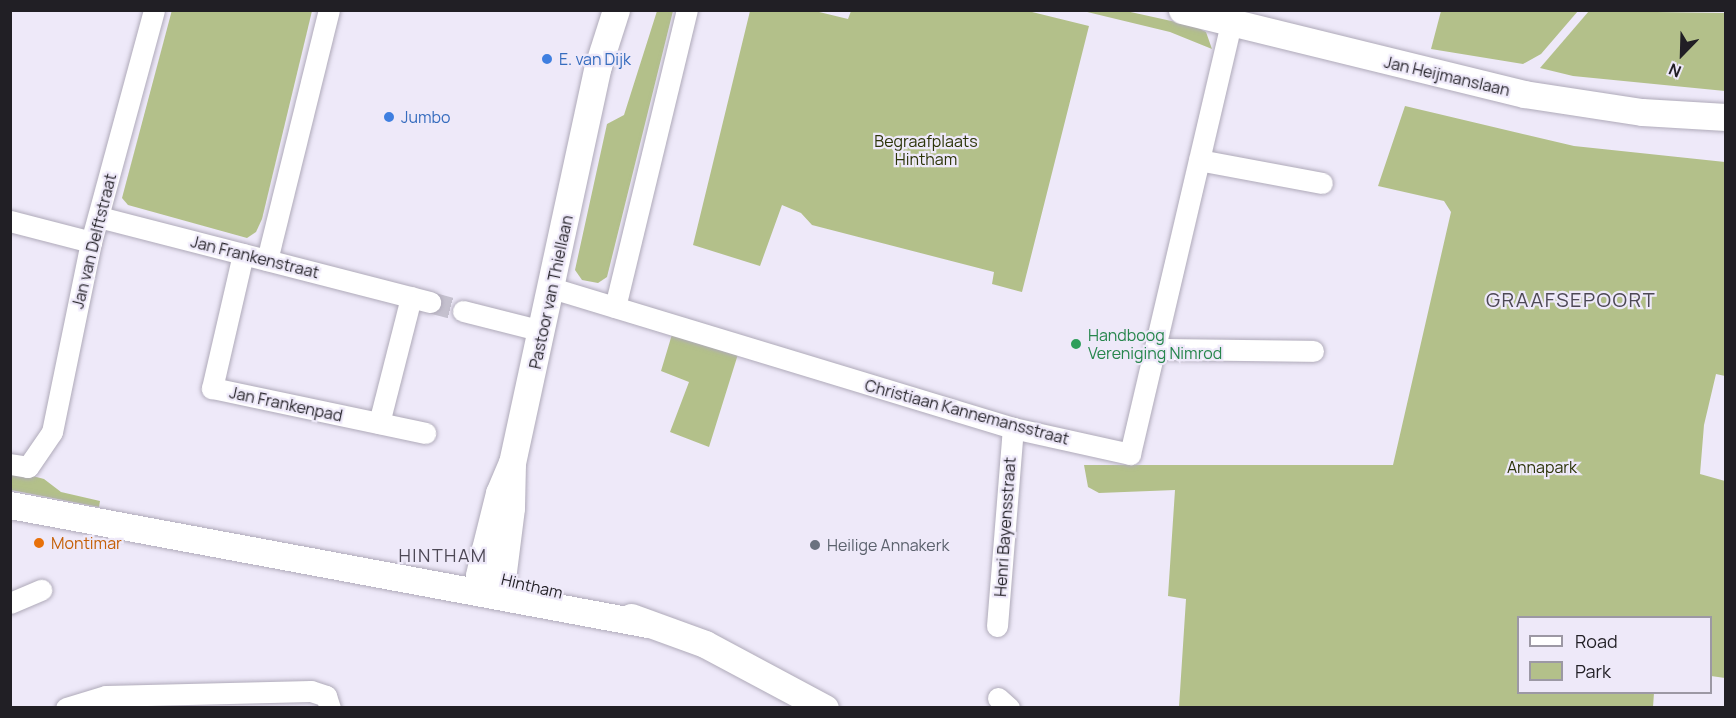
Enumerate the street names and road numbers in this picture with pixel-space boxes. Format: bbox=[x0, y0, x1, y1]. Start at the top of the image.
street label: Jan Heijmanslaan bbox=[1382, 52, 1512, 100]
street label: Jan van Delftstraat bbox=[68, 171, 120, 311]
street label: Pastoor van Thiellaan bbox=[525, 213, 577, 371]
street label: Jan Frankenstraat bbox=[189, 232, 321, 282]
street label: Christiaan Kannemansstraat bbox=[863, 375, 1071, 449]
street label: Jan Frankenpad bbox=[228, 383, 344, 425]
street label: Henri Bayensstraat bbox=[991, 456, 1019, 598]
street label: Hintham bbox=[499, 570, 565, 602]

